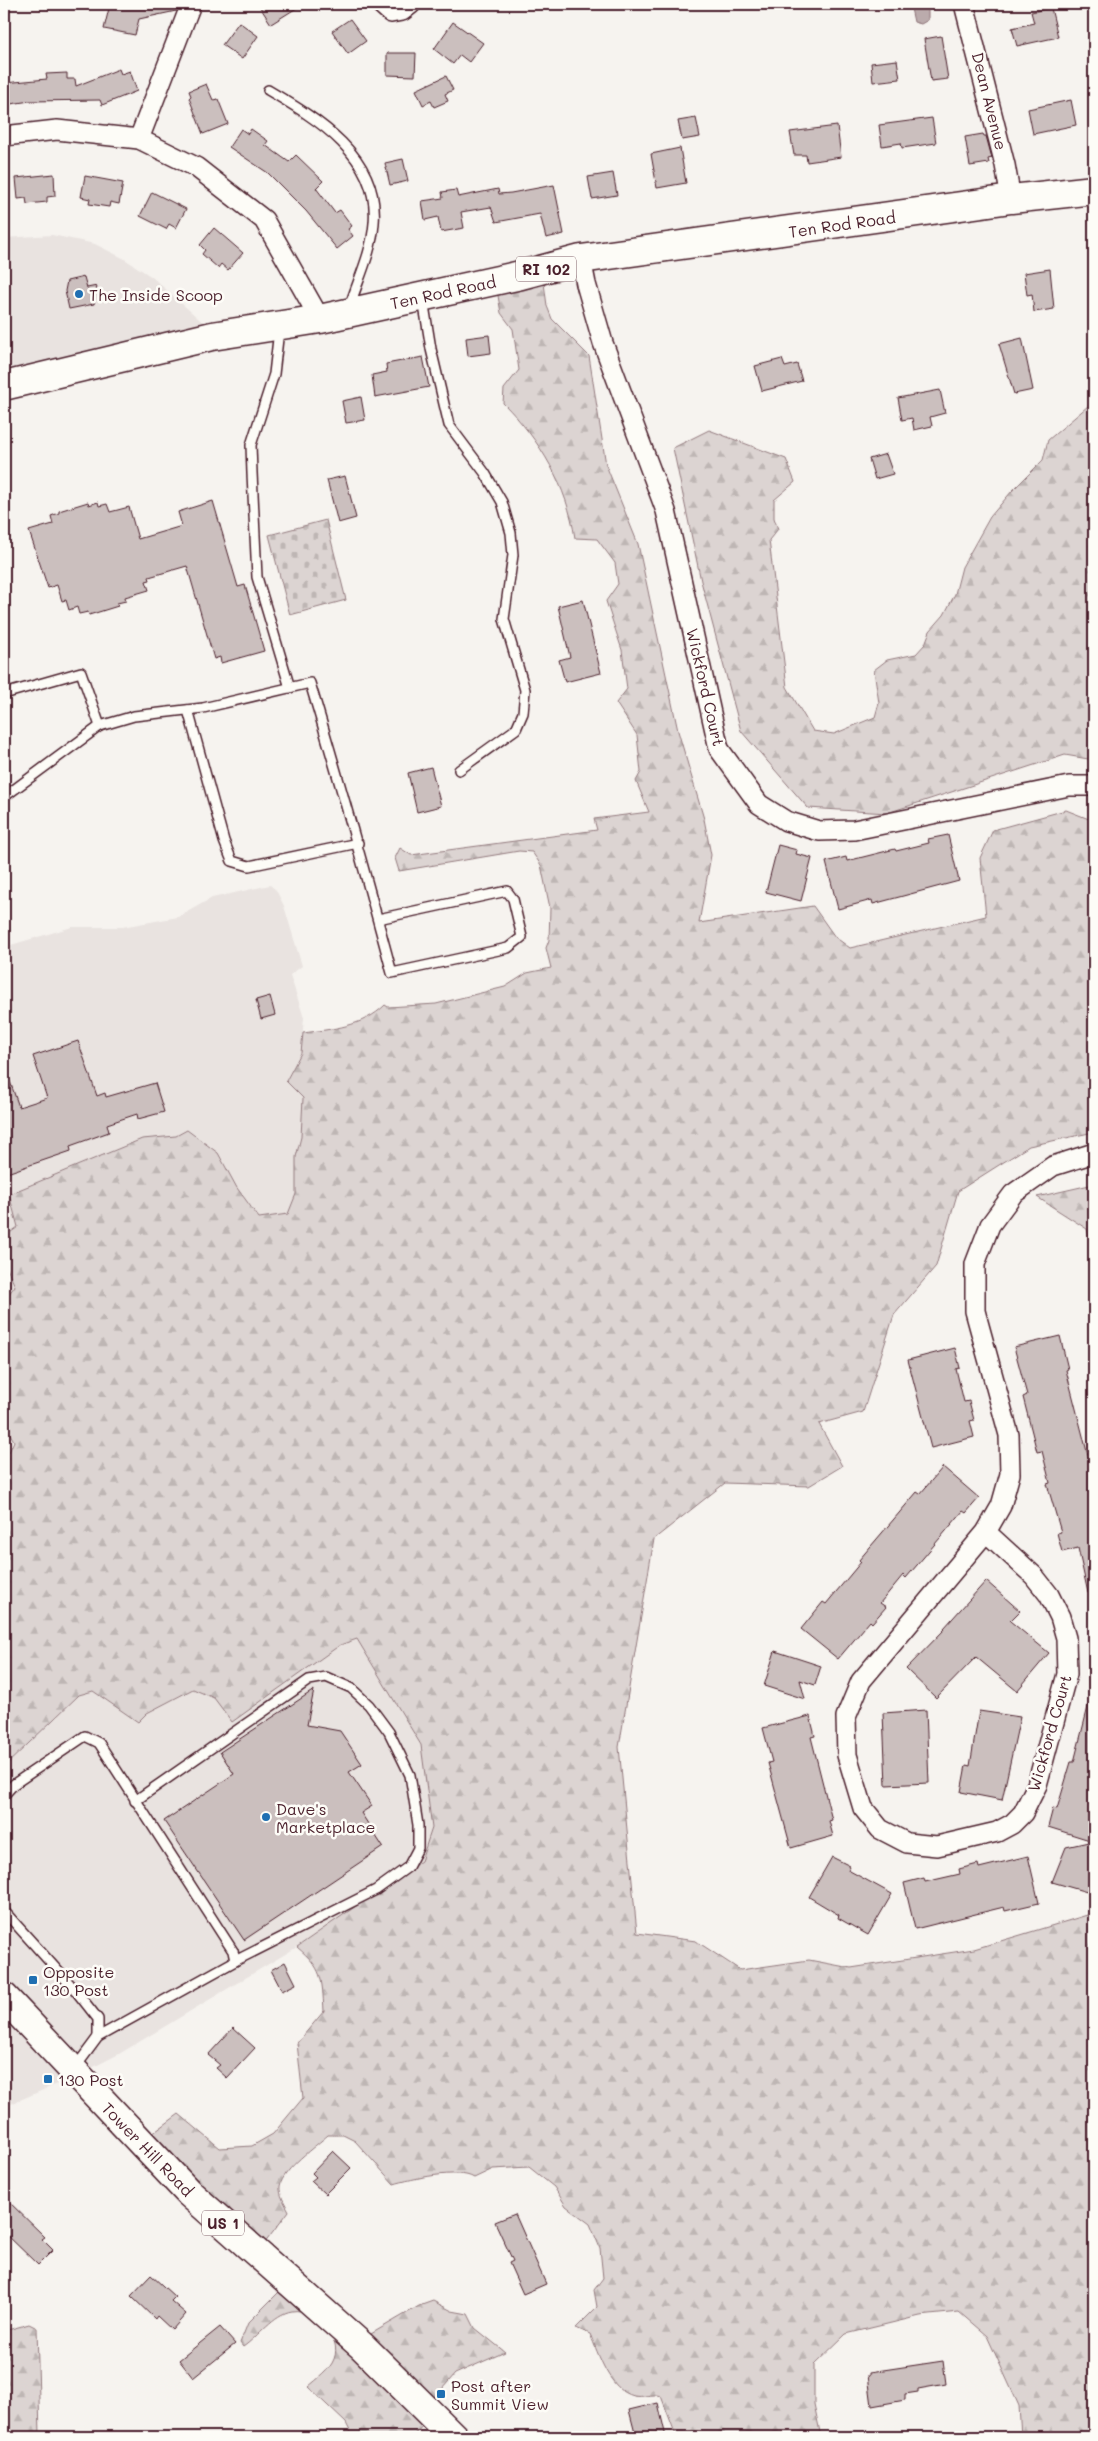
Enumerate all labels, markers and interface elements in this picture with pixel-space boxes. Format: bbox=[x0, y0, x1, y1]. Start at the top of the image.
street label: Dean Avenue bbox=[968, 50, 1012, 152]
street label: Ten Rod Road bbox=[787, 206, 897, 242]
road number: RI 102 bbox=[516, 256, 576, 282]
street label: Ten Rod Road bbox=[388, 271, 498, 313]
place label: The Inside Scoop bbox=[89, 284, 223, 305]
marker: The Inside Scoop bbox=[73, 288, 85, 300]
street label: Wickford Court bbox=[682, 626, 730, 748]
street label: Wickford Court bbox=[1022, 1672, 1076, 1794]
place label: Dave's Marketplace bbox=[276, 1798, 375, 1837]
marker: Dave's Marketplace bbox=[260, 1811, 272, 1823]
place label: Opposite 130 Post bbox=[43, 1961, 115, 2000]
marker: Opposite 130 Post bbox=[27, 1974, 39, 1986]
place label: 130 Post bbox=[58, 2069, 124, 2090]
marker: 130 Post bbox=[42, 2073, 54, 2085]
street label: Tower Hill Road bbox=[98, 2097, 198, 2201]
road number: US 1 bbox=[202, 2210, 244, 2236]
place label: Post after Summit View bbox=[451, 2375, 549, 2414]
marker: Post after Summit View bbox=[435, 2388, 447, 2400]

